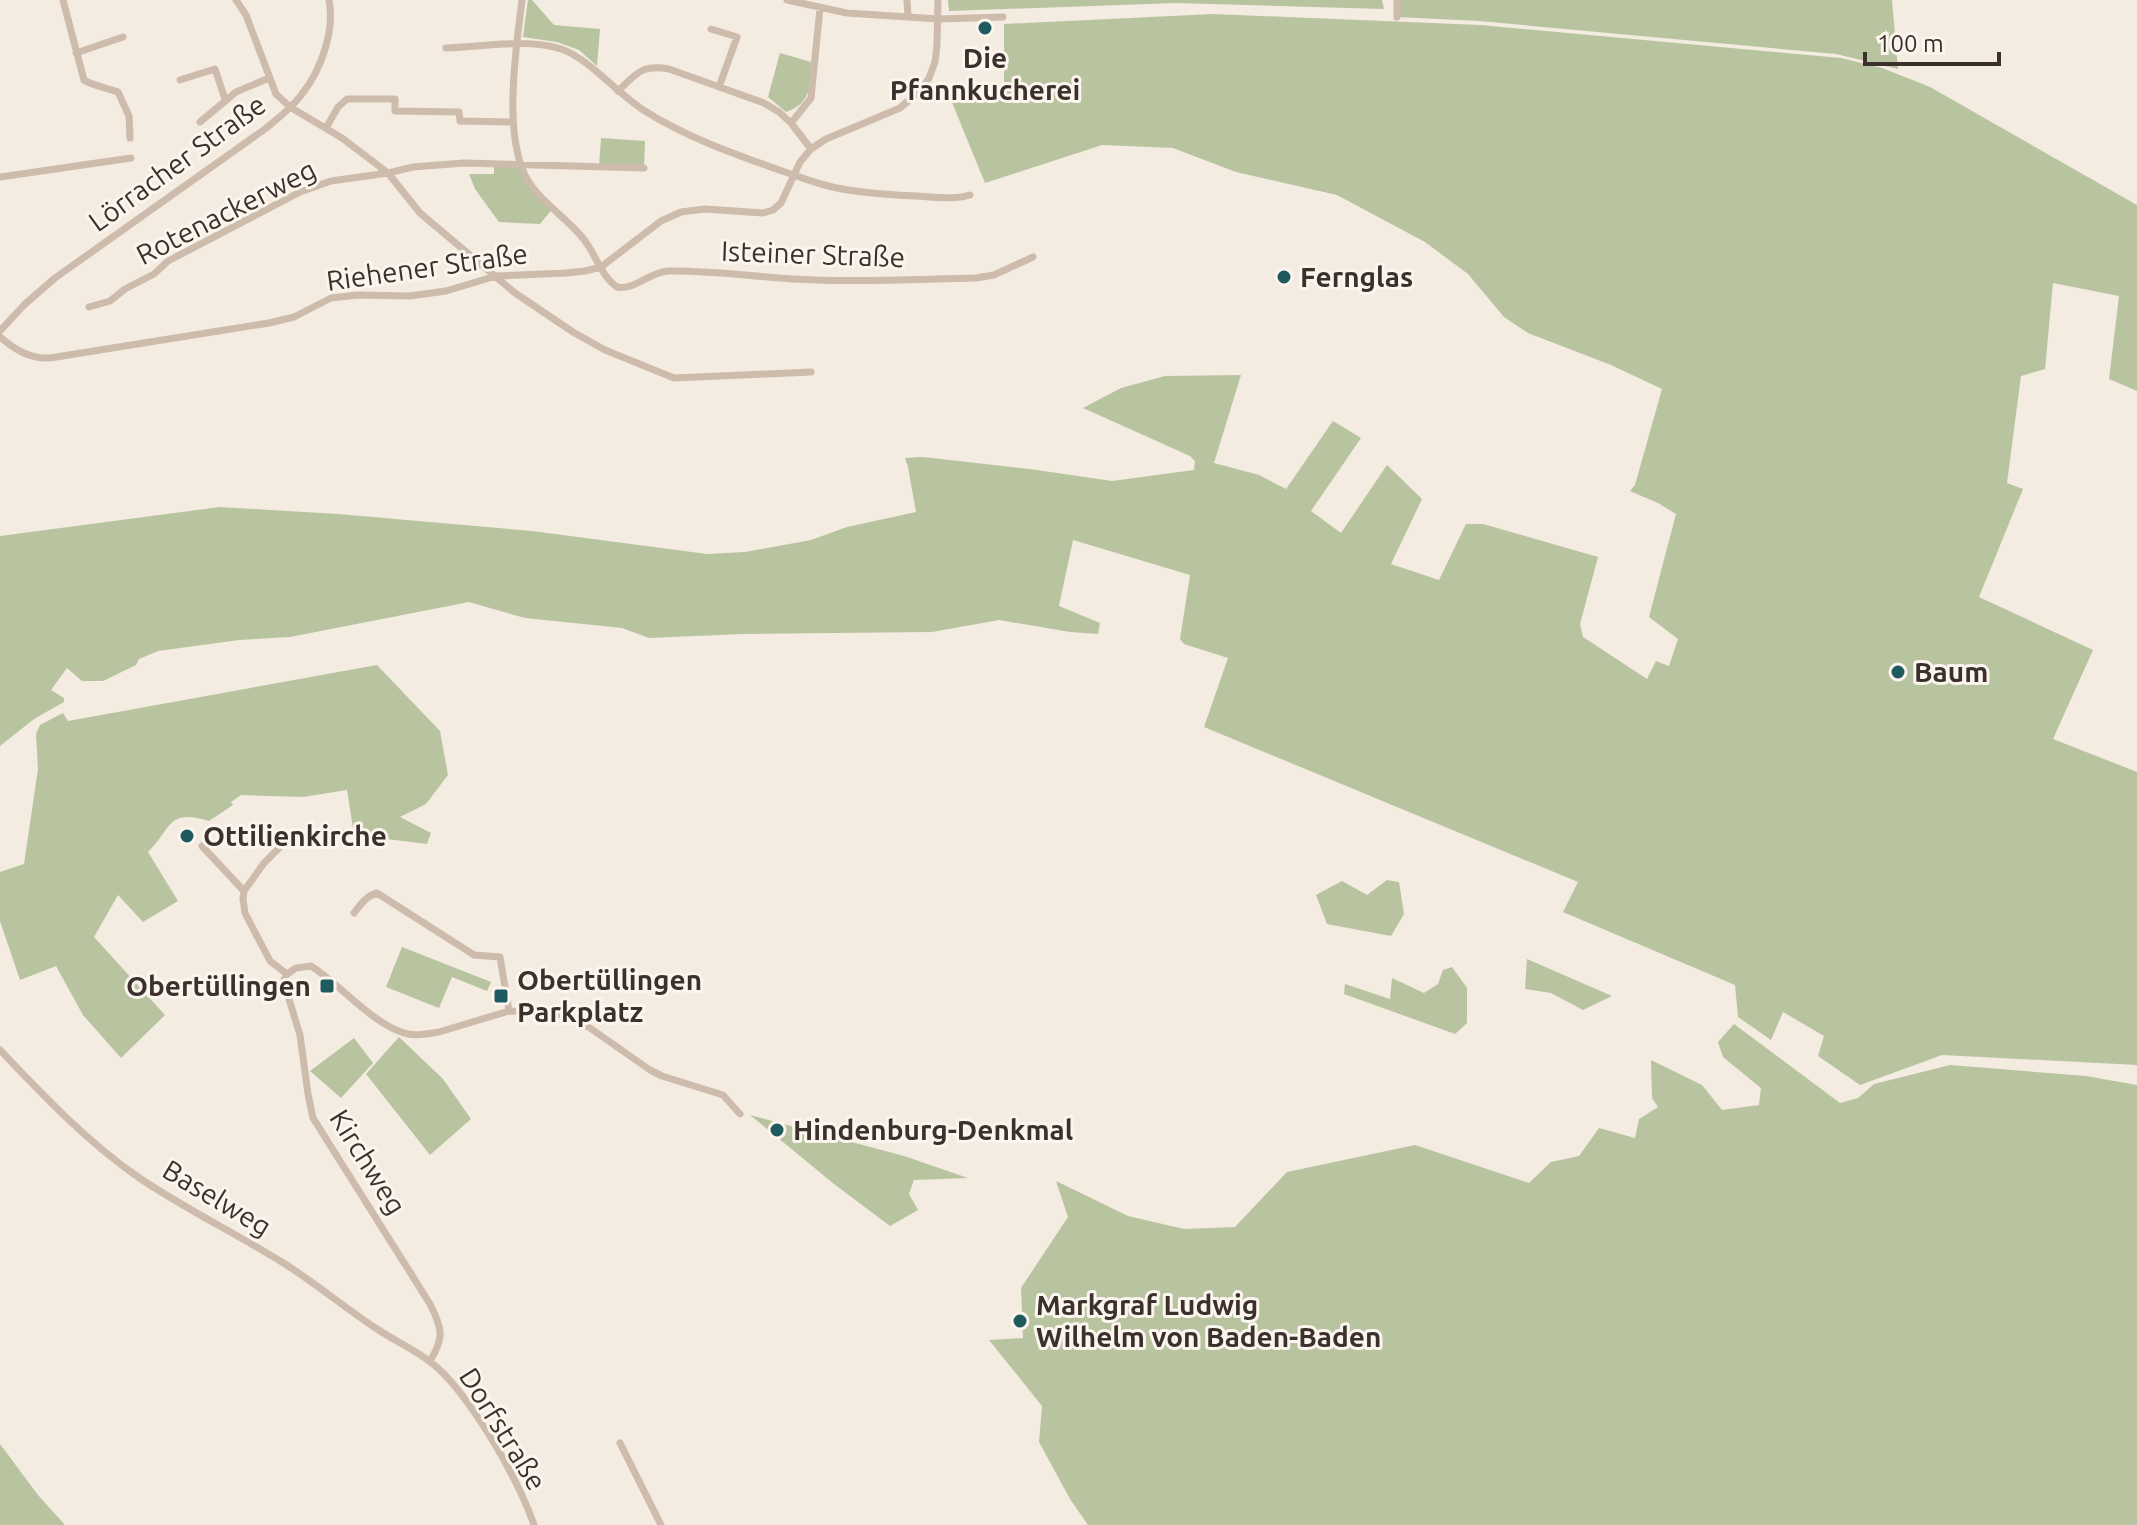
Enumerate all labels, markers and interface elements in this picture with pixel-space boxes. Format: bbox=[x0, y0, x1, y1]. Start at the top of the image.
scale bar bbox=[1865, 16, 1999, 66]
marker: Die Pfannkucherei bbox=[976, 19, 994, 37]
text: 100 m bbox=[1877, 30, 1944, 57]
place label: Die Pfannkucherei bbox=[890, 42, 1080, 105]
street label: Lörracher Straße bbox=[82, 88, 271, 237]
street label: Rotenackerweg bbox=[131, 153, 321, 270]
street label: Isteiner Straße bbox=[721, 235, 906, 272]
street label: Riehener Straße bbox=[324, 237, 529, 296]
place label: Fernglas bbox=[1300, 261, 1413, 292]
marker: Fernglas bbox=[1275, 268, 1293, 286]
place label: Baum bbox=[1914, 656, 1988, 687]
marker: Baum bbox=[1889, 663, 1907, 681]
place label: Ottilienkirche bbox=[203, 820, 387, 851]
marker: Ottilienkirche bbox=[178, 827, 196, 845]
place label: Obertüllingen Parkplatz bbox=[517, 964, 702, 1027]
place label: Obertüllingen bbox=[126, 970, 311, 1001]
marker: Obertüllingen bbox=[318, 977, 336, 995]
marker: Obertüllingen Parkplatz bbox=[492, 987, 510, 1005]
street label: Kirchweg bbox=[324, 1104, 413, 1220]
place label: Hindenburg-Denkmal bbox=[793, 1114, 1073, 1145]
marker: Hindenburg-Denkmal bbox=[768, 1121, 786, 1139]
street label: Baselweg bbox=[158, 1153, 277, 1242]
place label: Markgraf Ludwig Wilhelm von Baden-Baden bbox=[1036, 1289, 1381, 1352]
marker: Markgraf Ludwig Wilhelm von Baden-Baden bbox=[1011, 1312, 1029, 1330]
street label: Dorfstraße bbox=[454, 1362, 553, 1495]

